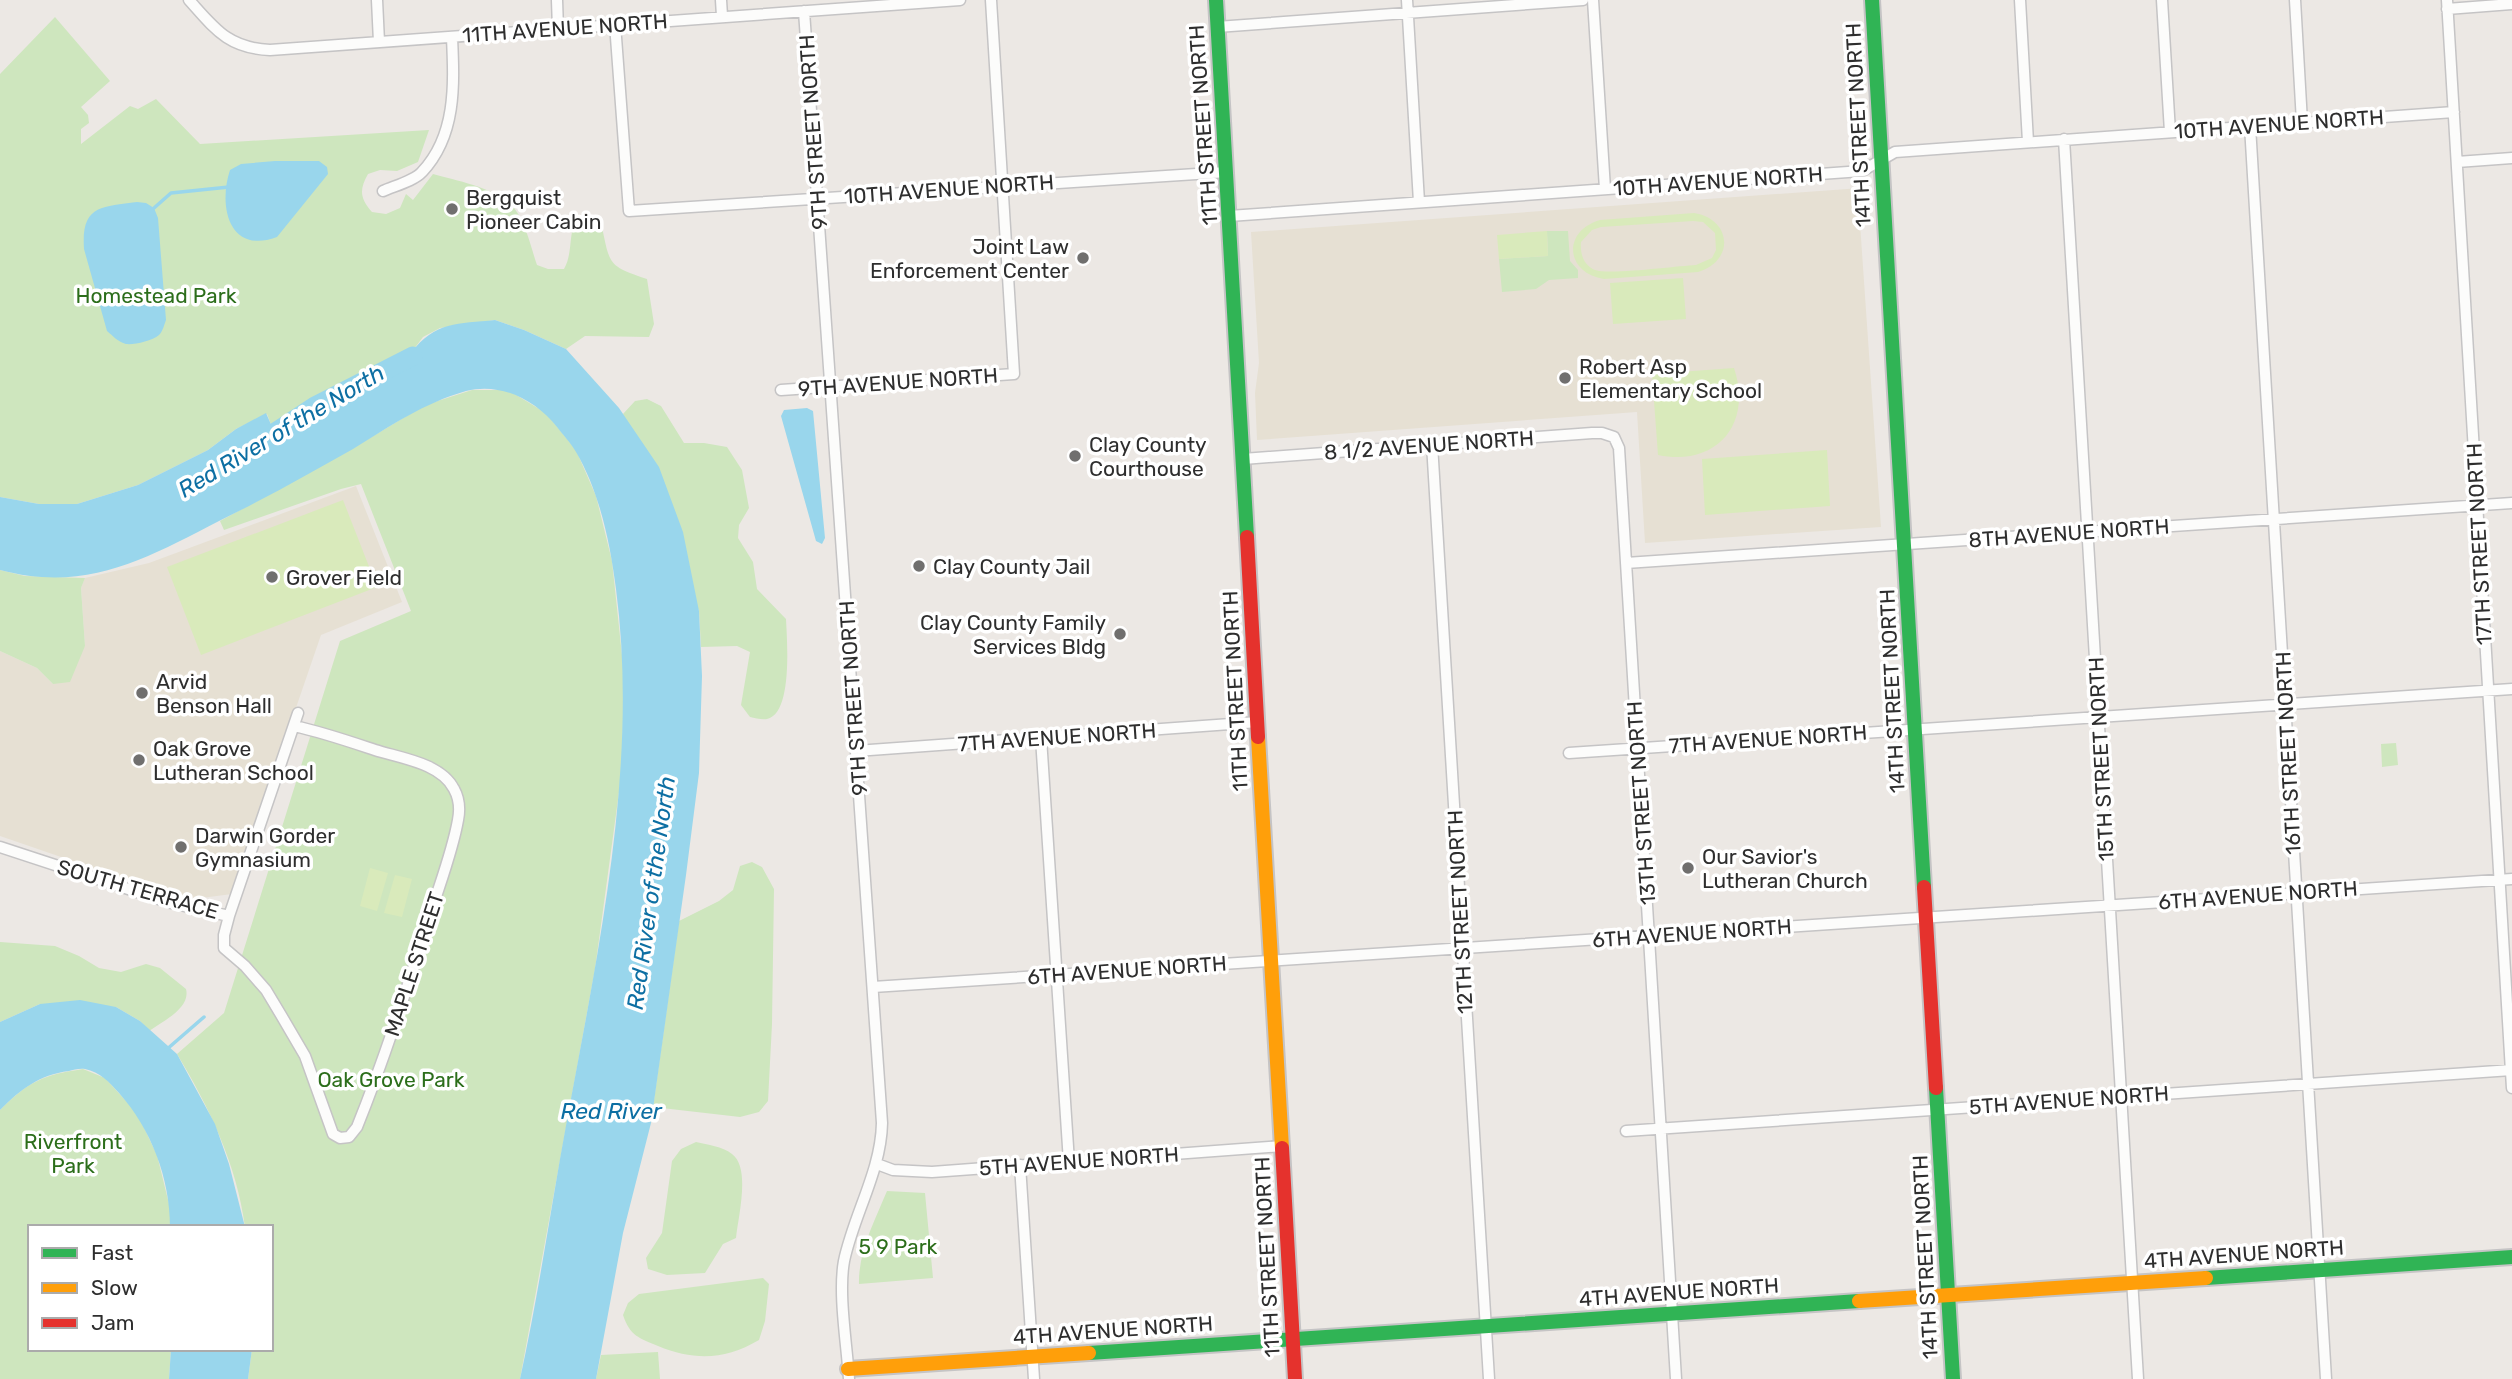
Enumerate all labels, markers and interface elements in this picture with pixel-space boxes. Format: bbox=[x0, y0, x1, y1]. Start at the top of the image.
street label: 11TH AVENUE NORTH bbox=[461, 8, 669, 48]
street label: 14TH STREET NORTH bbox=[1840, 22, 1876, 228]
street label: 11TH STREET NORTH bbox=[1184, 24, 1222, 226]
street label: 9TH STREET NORTH bbox=[794, 34, 832, 230]
street label: 10TH AVENUE NORTH bbox=[2173, 104, 2385, 144]
street label: 10TH AVENUE NORTH bbox=[1612, 161, 1824, 201]
street label: 10TH AVENUE NORTH bbox=[843, 169, 1055, 209]
place label: Bergquist Pioneer Cabin bbox=[466, 185, 601, 234]
marker: Bergquist Pioneer Cabin bbox=[444, 201, 460, 217]
place label: Joint Law Enforcement Center bbox=[870, 234, 1069, 283]
marker: Joint Law Enforcement Center bbox=[1075, 250, 1091, 266]
park label: Homestead Park bbox=[75, 283, 237, 308]
place label: Robert Asp Elementary School bbox=[1579, 354, 1762, 403]
water label: Red River of the North bbox=[173, 358, 389, 504]
street label: 9TH AVENUE NORTH bbox=[797, 363, 999, 401]
marker: Robert Asp Elementary School bbox=[1557, 370, 1573, 386]
street label: 8 1/2 AVENUE NORTH bbox=[1323, 425, 1535, 465]
place label: Clay County Courthouse bbox=[1089, 432, 1207, 481]
street label: 17TH STREET NORTH bbox=[2461, 442, 2497, 646]
marker: Clay County Courthouse bbox=[1067, 448, 1083, 464]
street label: 8TH AVENUE NORTH bbox=[1968, 514, 2170, 552]
place label: Clay County Jail bbox=[933, 554, 1090, 579]
marker: Clay County Jail bbox=[911, 558, 927, 574]
place label: Grover Field bbox=[286, 565, 402, 590]
marker: Grover Field bbox=[264, 569, 280, 585]
street label: 14TH STREET NORTH bbox=[1874, 588, 1910, 794]
street label: 11TH STREET NORTH bbox=[1217, 590, 1253, 792]
street label: 9TH STREET NORTH bbox=[834, 600, 872, 796]
place label: Clay County Family Services Bldg bbox=[920, 610, 1106, 659]
marker: Clay County Family Services Bldg bbox=[1112, 626, 1128, 642]
street label: 16TH STREET NORTH bbox=[2270, 651, 2306, 855]
street label: 15TH STREET NORTH bbox=[2083, 656, 2119, 862]
place label: Arvid Benson Hall bbox=[156, 669, 272, 718]
marker: Arvid Benson Hall bbox=[134, 685, 150, 701]
street label: 13TH STREET NORTH bbox=[1621, 700, 1661, 906]
street label: 7TH AVENUE NORTH bbox=[957, 718, 1157, 756]
street label: 7TH AVENUE NORTH bbox=[1668, 720, 1868, 758]
place label: Oak Grove Lutheran School bbox=[153, 736, 314, 785]
marker: Oak Grove Lutheran School bbox=[131, 752, 147, 768]
water label: Red River of the North bbox=[621, 774, 681, 1012]
street label: 12TH STREET NORTH bbox=[1442, 809, 1478, 1015]
place label: Darwin Gorder Gymnasium bbox=[195, 823, 335, 872]
marker: Darwin Gorder Gymnasium bbox=[173, 839, 189, 855]
place label: Our Savior's Lutheran Church bbox=[1702, 844, 1868, 893]
street label: SOUTH TERRACE bbox=[54, 854, 222, 924]
marker: Our Savior's Lutheran Church bbox=[1680, 860, 1696, 876]
street label: 6TH AVENUE NORTH bbox=[2157, 876, 2359, 914]
street label: MAPLE STREET bbox=[379, 889, 449, 1039]
street label: 6TH AVENUE NORTH bbox=[1591, 914, 1793, 952]
street label: 6TH AVENUE NORTH bbox=[1026, 951, 1228, 989]
park label: Oak Grove Park bbox=[317, 1067, 465, 1092]
street label: 5TH AVENUE NORTH bbox=[1968, 1081, 2170, 1119]
water label: Red River bbox=[560, 1097, 663, 1125]
park label: Riverfront Park bbox=[24, 1129, 122, 1178]
street label: 5TH AVENUE NORTH bbox=[978, 1142, 1180, 1180]
street label: 14TH STREET NORTH bbox=[1907, 1154, 1943, 1360]
street label: 11TH STREET NORTH bbox=[1249, 1156, 1285, 1358]
legend bbox=[28, 1225, 273, 1351]
park label: 5 9 Park bbox=[859, 1234, 938, 1259]
street label: 4TH AVENUE NORTH bbox=[2143, 1235, 2345, 1273]
text: Fast bbox=[91, 1240, 133, 1265]
street label: 4TH AVENUE NORTH bbox=[1578, 1273, 1780, 1311]
text: Slow bbox=[91, 1275, 138, 1300]
text: Jam bbox=[91, 1310, 135, 1335]
street label: 4TH AVENUE NORTH bbox=[1012, 1311, 1214, 1349]

